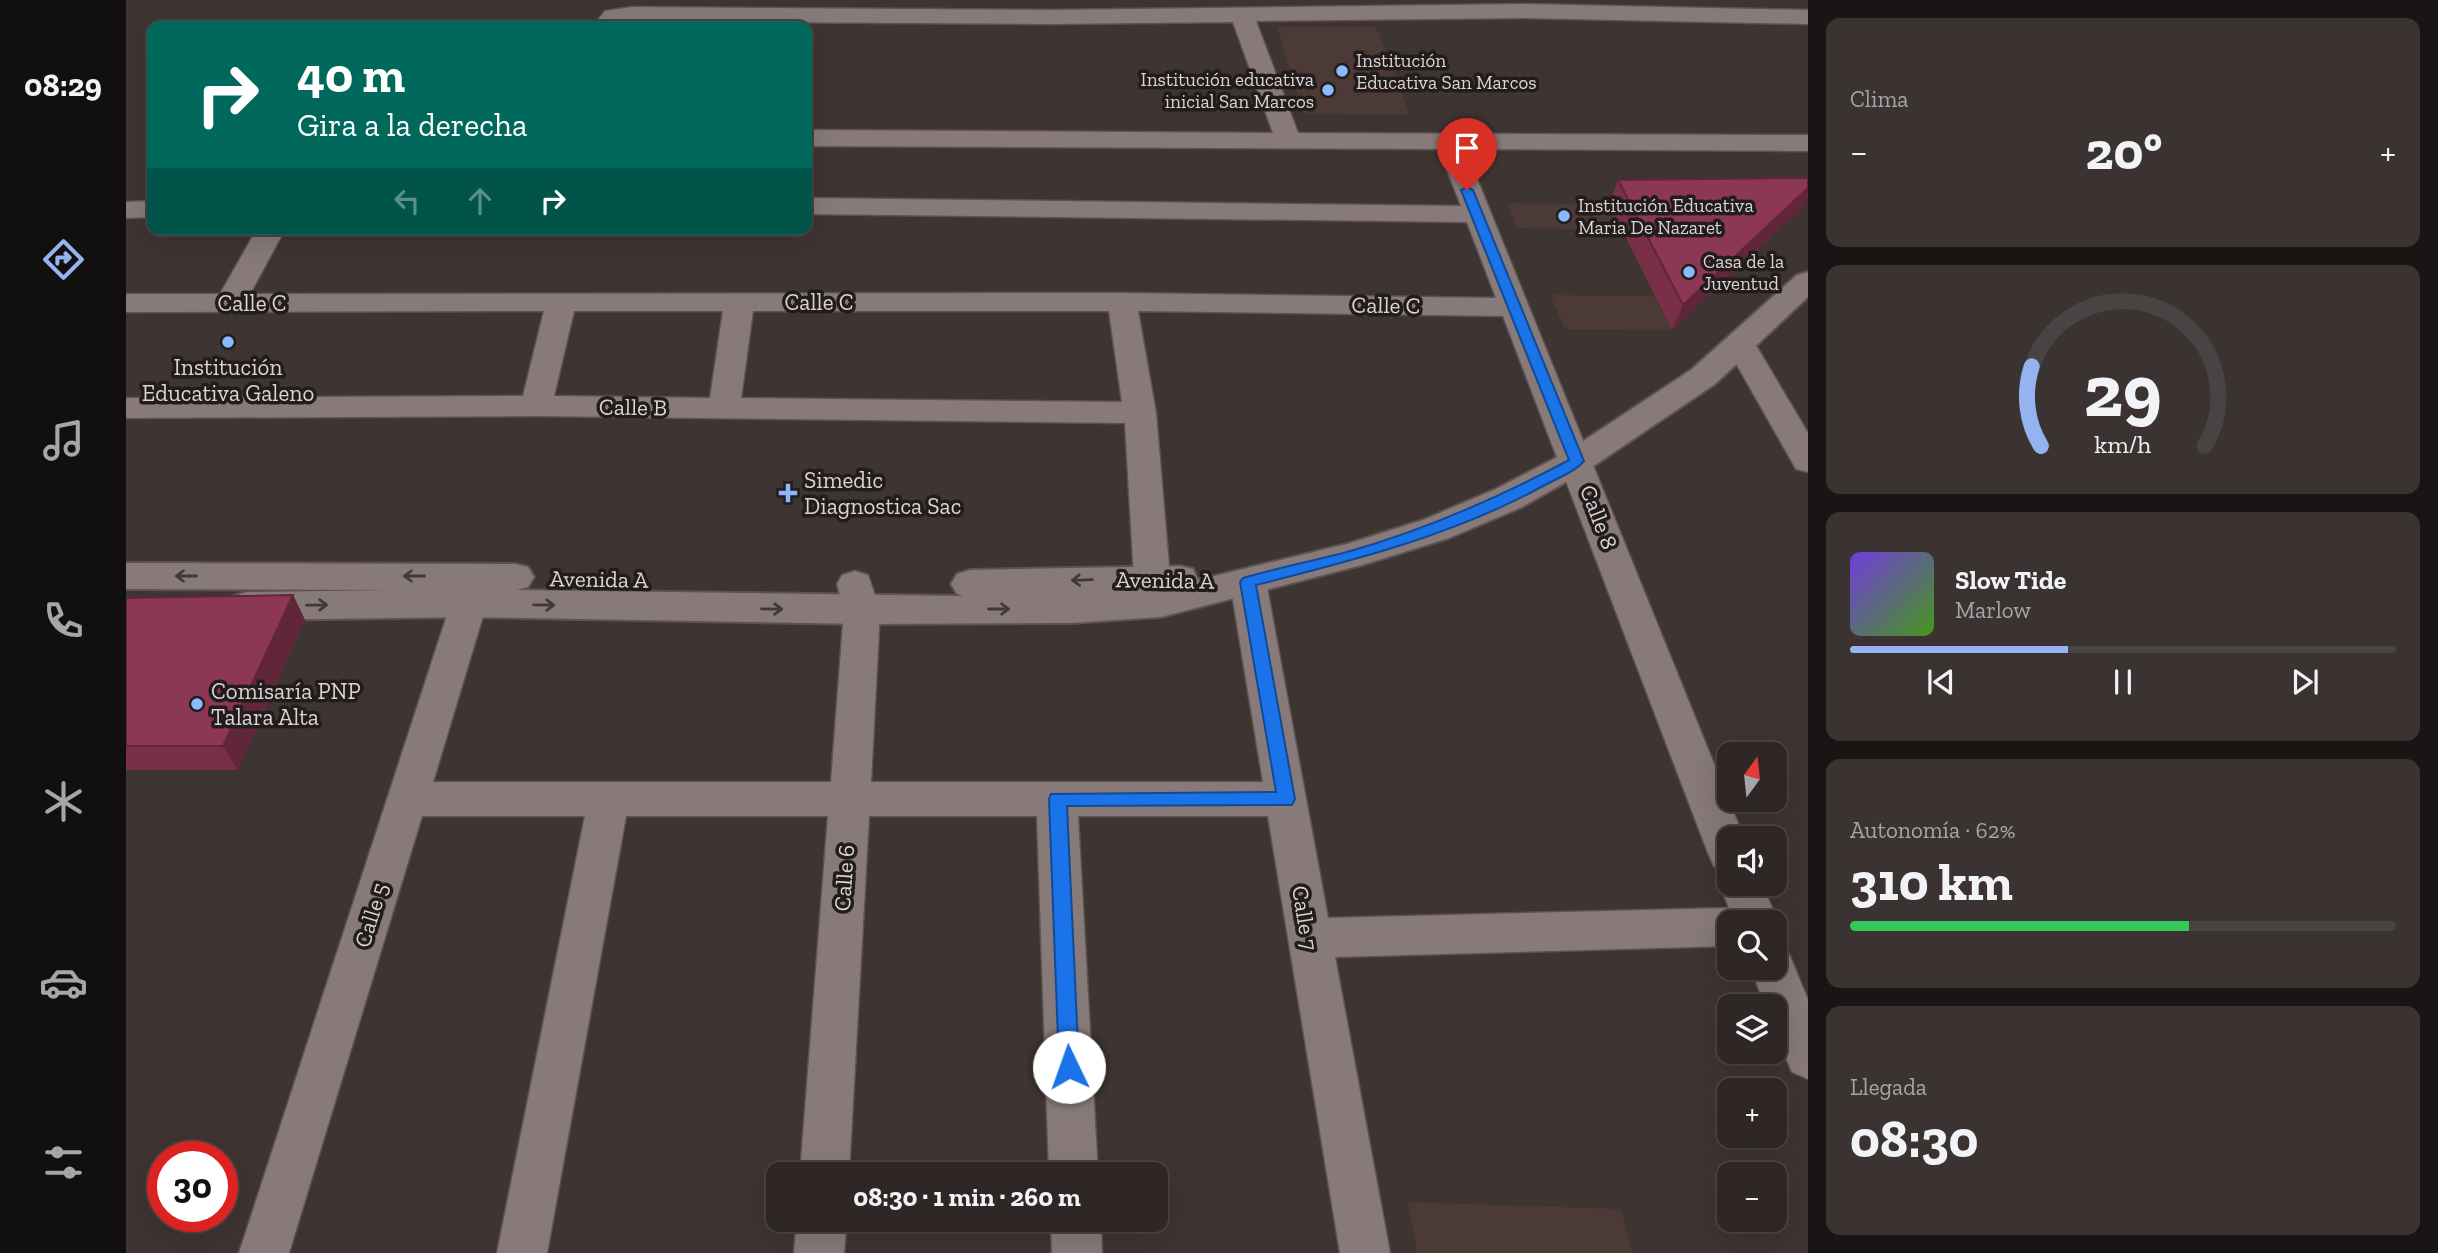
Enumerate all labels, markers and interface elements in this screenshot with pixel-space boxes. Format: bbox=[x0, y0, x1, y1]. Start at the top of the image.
text: 40 m bbox=[297, 46, 405, 105]
icon: right bbox=[182, 49, 273, 140]
place label: Institución Educativa San Marcos bbox=[1356, 49, 1537, 94]
marker: Institución Educativa San Marcos bbox=[1334, 63, 1350, 79]
text: 08:29 bbox=[24, 66, 102, 104]
place label: Institución educativa inicial San Marcos bbox=[1141, 68, 1314, 113]
marker: Institución educativa inicial San Marcos bbox=[1320, 82, 1336, 98]
text: Clima bbox=[1850, 85, 1908, 113]
text: Gira a la derecha bbox=[297, 106, 527, 144]
pin bbox=[1437, 118, 1497, 190]
text: 20° bbox=[2086, 120, 2162, 182]
icon: arrive bbox=[1448, 129, 1486, 167]
text: − bbox=[1850, 129, 1868, 175]
text: + bbox=[2380, 129, 2396, 175]
icon: left bbox=[388, 182, 426, 220]
icon: ahead bbox=[461, 182, 499, 220]
icon: right bbox=[534, 182, 572, 220]
place label: Institución Educativa Maria De Nazaret bbox=[1578, 194, 1754, 239]
marker: Institución Educativa Maria De Nazaret bbox=[1556, 208, 1572, 224]
icon: directions bbox=[39, 235, 88, 284]
place label: Casa de la Juventud bbox=[1703, 250, 1784, 295]
marker: Casa de la Juventud bbox=[1681, 264, 1697, 280]
street label: Calle C bbox=[784, 288, 854, 316]
street label: Calle C bbox=[217, 289, 287, 317]
street label: Calle C bbox=[1351, 290, 1421, 320]
marker: Institución Educativa Galeno bbox=[220, 334, 236, 350]
text: 29 bbox=[2084, 347, 2162, 435]
place label: Institución Educativa Galeno bbox=[142, 353, 314, 407]
street label: Calle B bbox=[599, 392, 667, 422]
icon: music bbox=[39, 416, 88, 465]
text: km/h bbox=[2094, 428, 2152, 458]
place label: Simedic Diagnostica Sac bbox=[804, 466, 961, 520]
street label: Calle 8 bbox=[1574, 481, 1624, 553]
marker: Simedic Diagnostica Sac bbox=[778, 483, 798, 503]
street label: Avenida A bbox=[549, 564, 650, 594]
text: Slow Tide bbox=[1955, 564, 2066, 596]
street label: Avenida A bbox=[1115, 565, 1216, 595]
one-way arrow bbox=[175, 569, 198, 583]
one-way arrow bbox=[402, 569, 425, 583]
one-way arrow bbox=[1071, 574, 1094, 587]
icon: phone bbox=[39, 596, 88, 645]
text: Marlow bbox=[1955, 596, 2031, 624]
one-way arrow bbox=[305, 598, 328, 612]
one-way arrow bbox=[532, 598, 555, 611]
one-way arrow bbox=[760, 602, 783, 615]
one-way arrow bbox=[987, 602, 1010, 616]
icon: previous bbox=[1922, 663, 1960, 701]
icon: pause bbox=[2104, 663, 2142, 701]
icon: next bbox=[2286, 663, 2324, 701]
place label: Comisaría PNP Talara Alta bbox=[211, 677, 361, 731]
marker: Comisaría PNP Talara Alta bbox=[189, 696, 205, 712]
north arrow bbox=[1717, 742, 1787, 812]
map controls bbox=[1717, 742, 1787, 1232]
icon: climate bbox=[39, 777, 88, 826]
text: Autonomía · 62% bbox=[1850, 816, 2015, 844]
button: sound bbox=[1717, 826, 1787, 896]
street label: Calle 6 bbox=[828, 844, 860, 912]
text: 310 km bbox=[1850, 851, 2013, 913]
street label: Calle 5 bbox=[348, 879, 394, 951]
street label: Calle 7 bbox=[1286, 884, 1324, 952]
button: search bbox=[1717, 910, 1787, 980]
icon: car bbox=[39, 958, 88, 1007]
button: layers bbox=[1717, 994, 1787, 1064]
position arrow bbox=[1032, 1030, 1106, 1104]
text: Llegada bbox=[1850, 1073, 1927, 1101]
button: + bbox=[1717, 1078, 1787, 1148]
text: 08:30 bbox=[1850, 1108, 1979, 1170]
icon: filters bbox=[39, 1138, 88, 1187]
speed limit sign: 30 bbox=[147, 1141, 238, 1232]
button: − bbox=[1717, 1162, 1787, 1232]
text: 08:30 · 1 min · 260 m bbox=[853, 1181, 1081, 1213]

